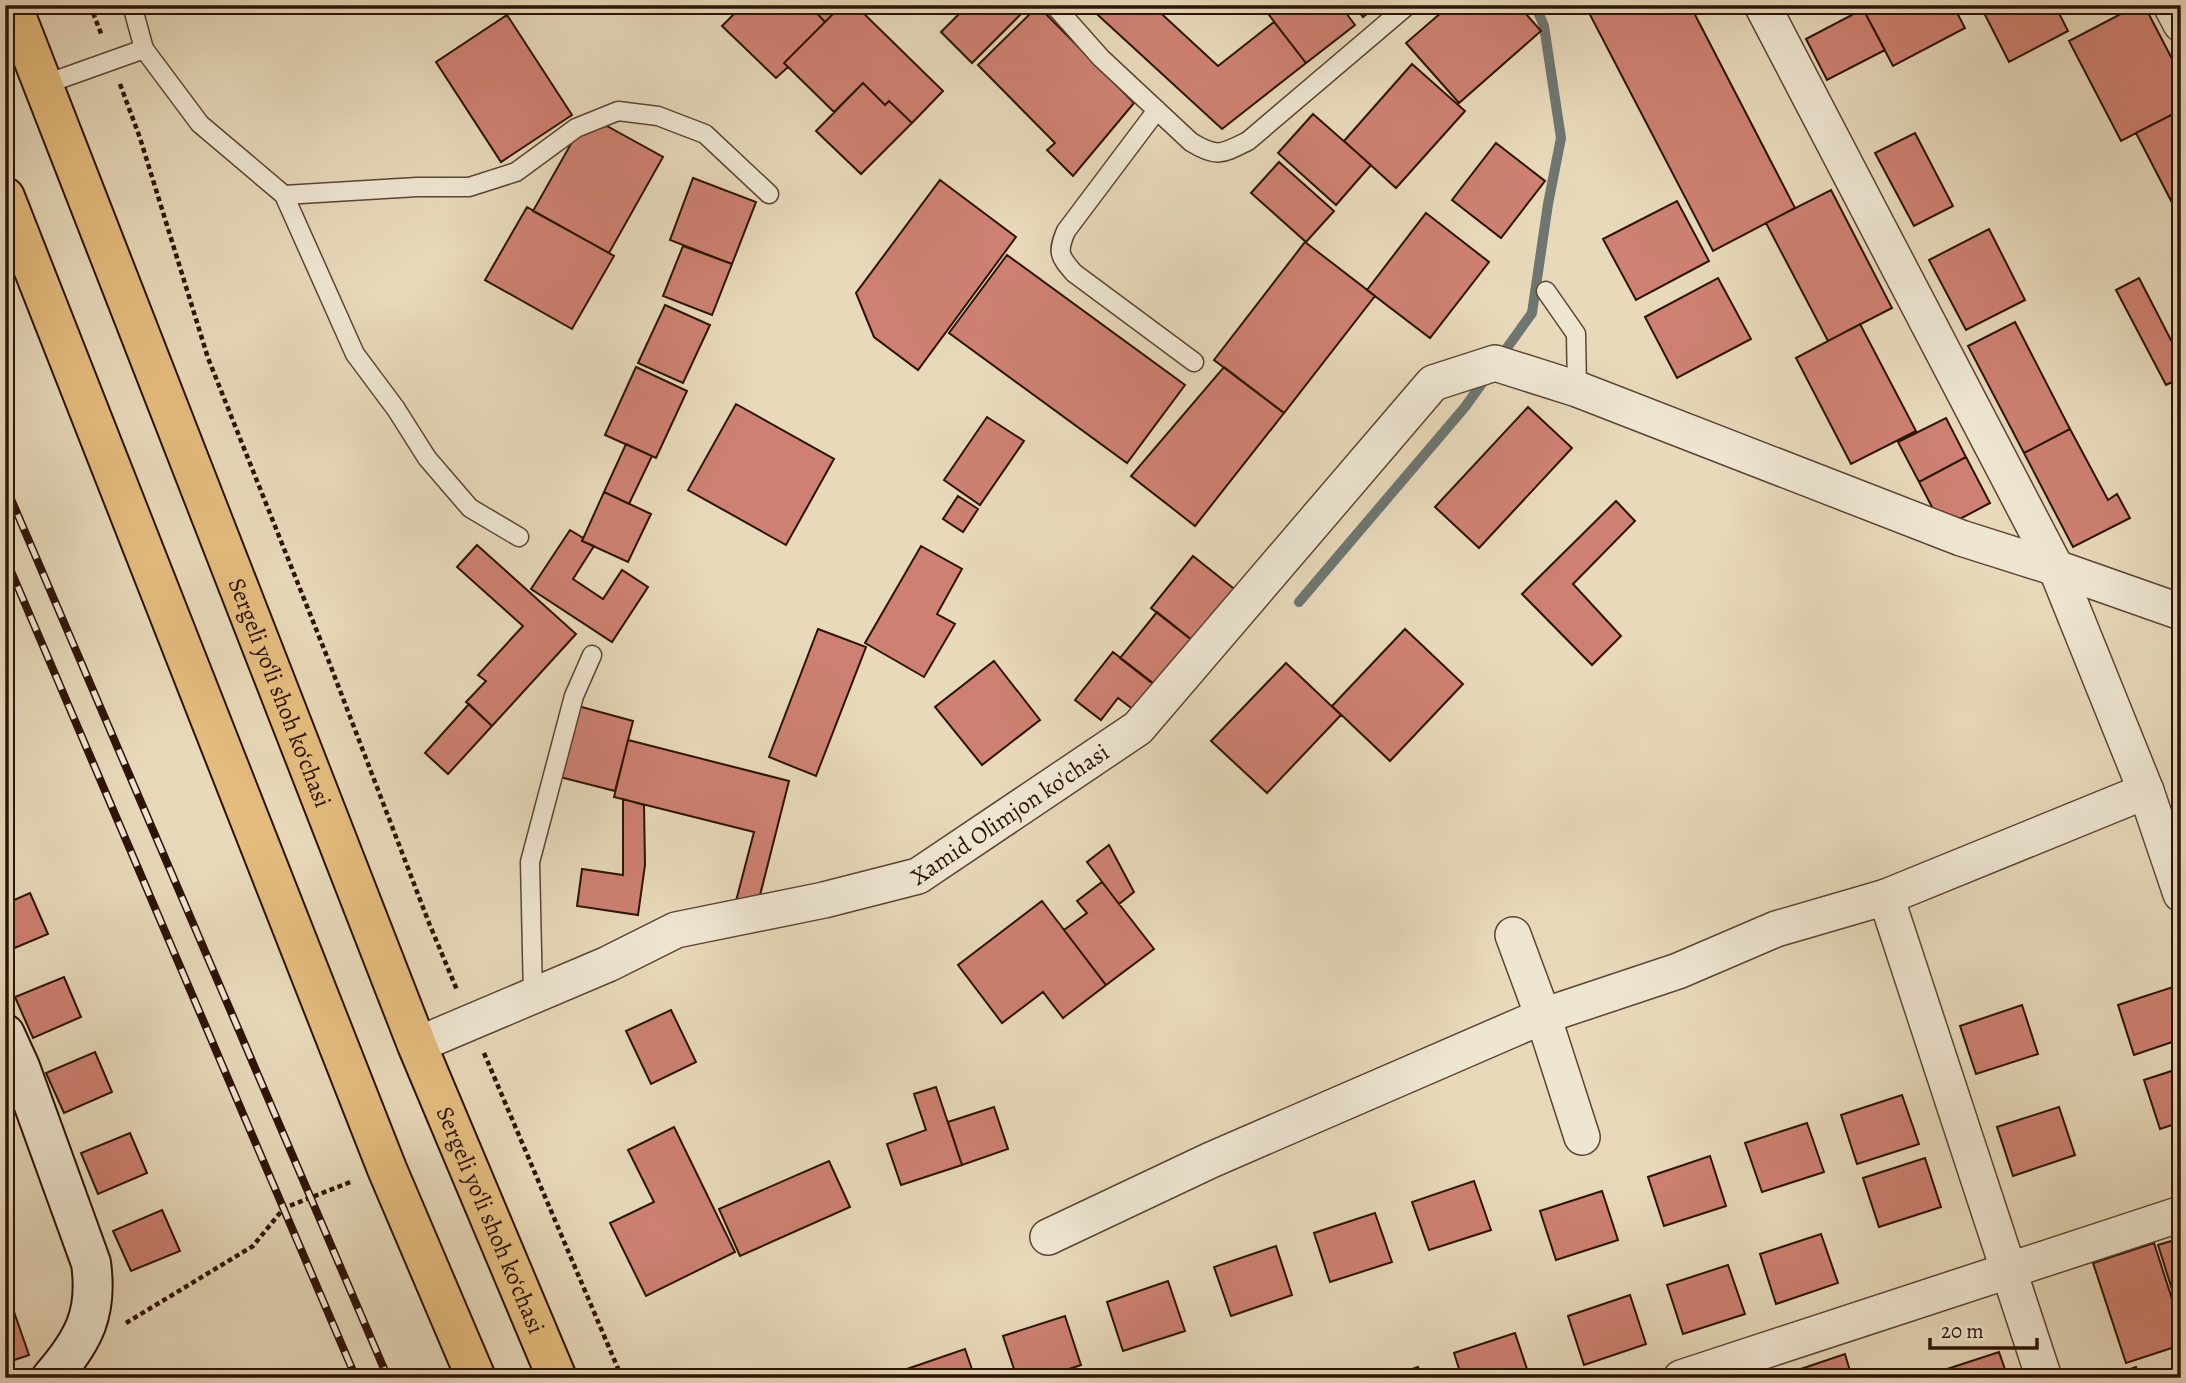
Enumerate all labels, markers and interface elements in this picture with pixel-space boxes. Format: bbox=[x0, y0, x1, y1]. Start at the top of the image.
street label: Sergeli yo‘li shoh ko‘chasi bbox=[221, 573, 339, 812]
street label: Xamid Olimjon ko'chasi bbox=[904, 736, 1115, 893]
street label: Sergeli yo‘li shoh ko‘chasi bbox=[429, 1102, 553, 1339]
scale bar bbox=[1930, 1306, 2037, 1350]
text: 20 m bbox=[1941, 1317, 1984, 1345]

